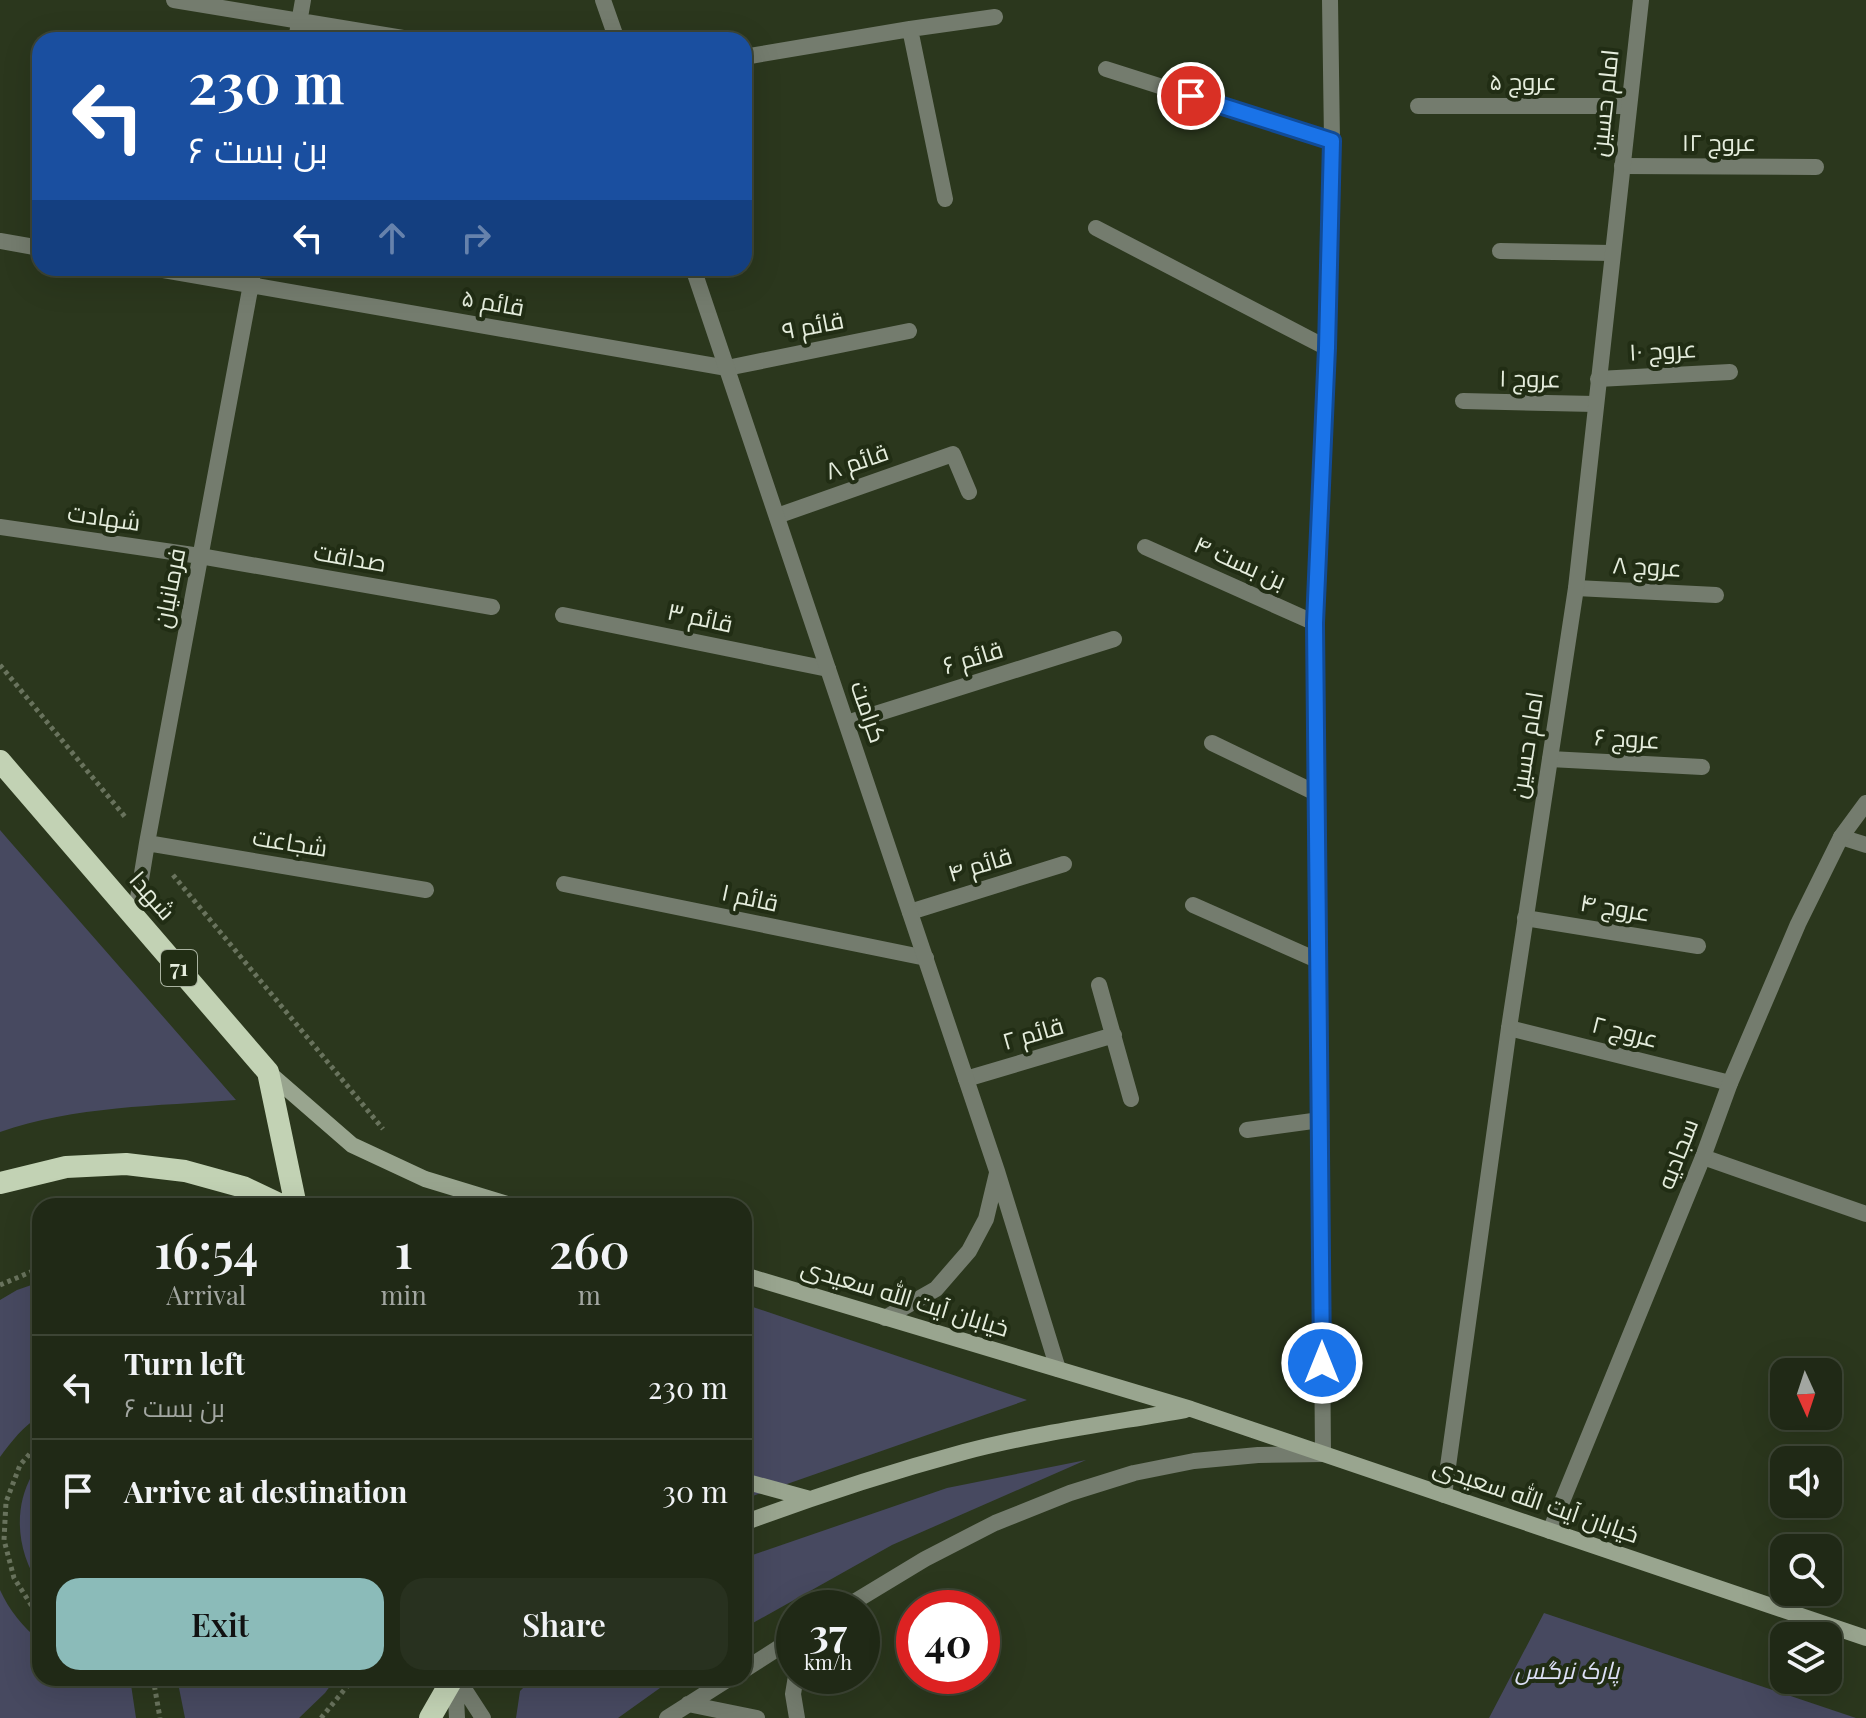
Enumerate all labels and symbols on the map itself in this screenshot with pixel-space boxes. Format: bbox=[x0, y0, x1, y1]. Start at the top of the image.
street label: امام حسین bbox=[1581, 48, 1627, 158]
pin bbox=[1157, 62, 1225, 130]
street label: عروج ۵ bbox=[1489, 64, 1557, 98]
street label: عروج ۱۲ bbox=[1682, 125, 1756, 159]
street label: قائم ۵ bbox=[459, 280, 527, 324]
street label: قائم ۹ bbox=[779, 302, 847, 348]
street label: عروج ۱۰ bbox=[1628, 331, 1698, 369]
street label: عروج ۱ bbox=[1499, 360, 1561, 396]
street label: قائم ۸ bbox=[820, 434, 893, 488]
street label: شهادت bbox=[66, 495, 143, 537]
street label: بن بست ۴ bbox=[1190, 527, 1292, 596]
street label: صداقت bbox=[312, 534, 389, 578]
street label: فرمانیان bbox=[145, 545, 191, 630]
street label: عروج ۸ bbox=[1612, 547, 1683, 585]
street label: قائم ۳ bbox=[664, 594, 736, 641]
street label: قائم ۶ bbox=[938, 632, 1007, 682]
street label: کرامت bbox=[844, 676, 895, 747]
street label: امام حسین bbox=[1501, 689, 1551, 801]
street label: عروج ۶ bbox=[1593, 719, 1661, 757]
street label: شجاعت bbox=[251, 819, 330, 863]
street label: قائم ۴ bbox=[943, 838, 1016, 890]
street label: شهدا bbox=[123, 863, 184, 926]
street label: قائم ۱ bbox=[719, 874, 782, 920]
street label: عروج ۴ bbox=[1578, 885, 1653, 929]
road number: 71 bbox=[161, 950, 197, 986]
street label: عروج ۲ bbox=[1589, 1006, 1662, 1056]
street label: قائم ۲ bbox=[998, 1008, 1067, 1058]
street label: سجادیه bbox=[1648, 1113, 1704, 1193]
street label: خیابان آیت الله سعیدی bbox=[798, 1249, 1013, 1343]
position arrow bbox=[1280, 1321, 1364, 1405]
north arrow bbox=[1770, 1358, 1842, 1430]
street label: خیابان آیت الله سعیدی bbox=[1430, 1449, 1644, 1549]
speed limit sign: 40 bbox=[896, 1590, 1000, 1694]
park label: پارک نرگس bbox=[1515, 1653, 1621, 1687]

